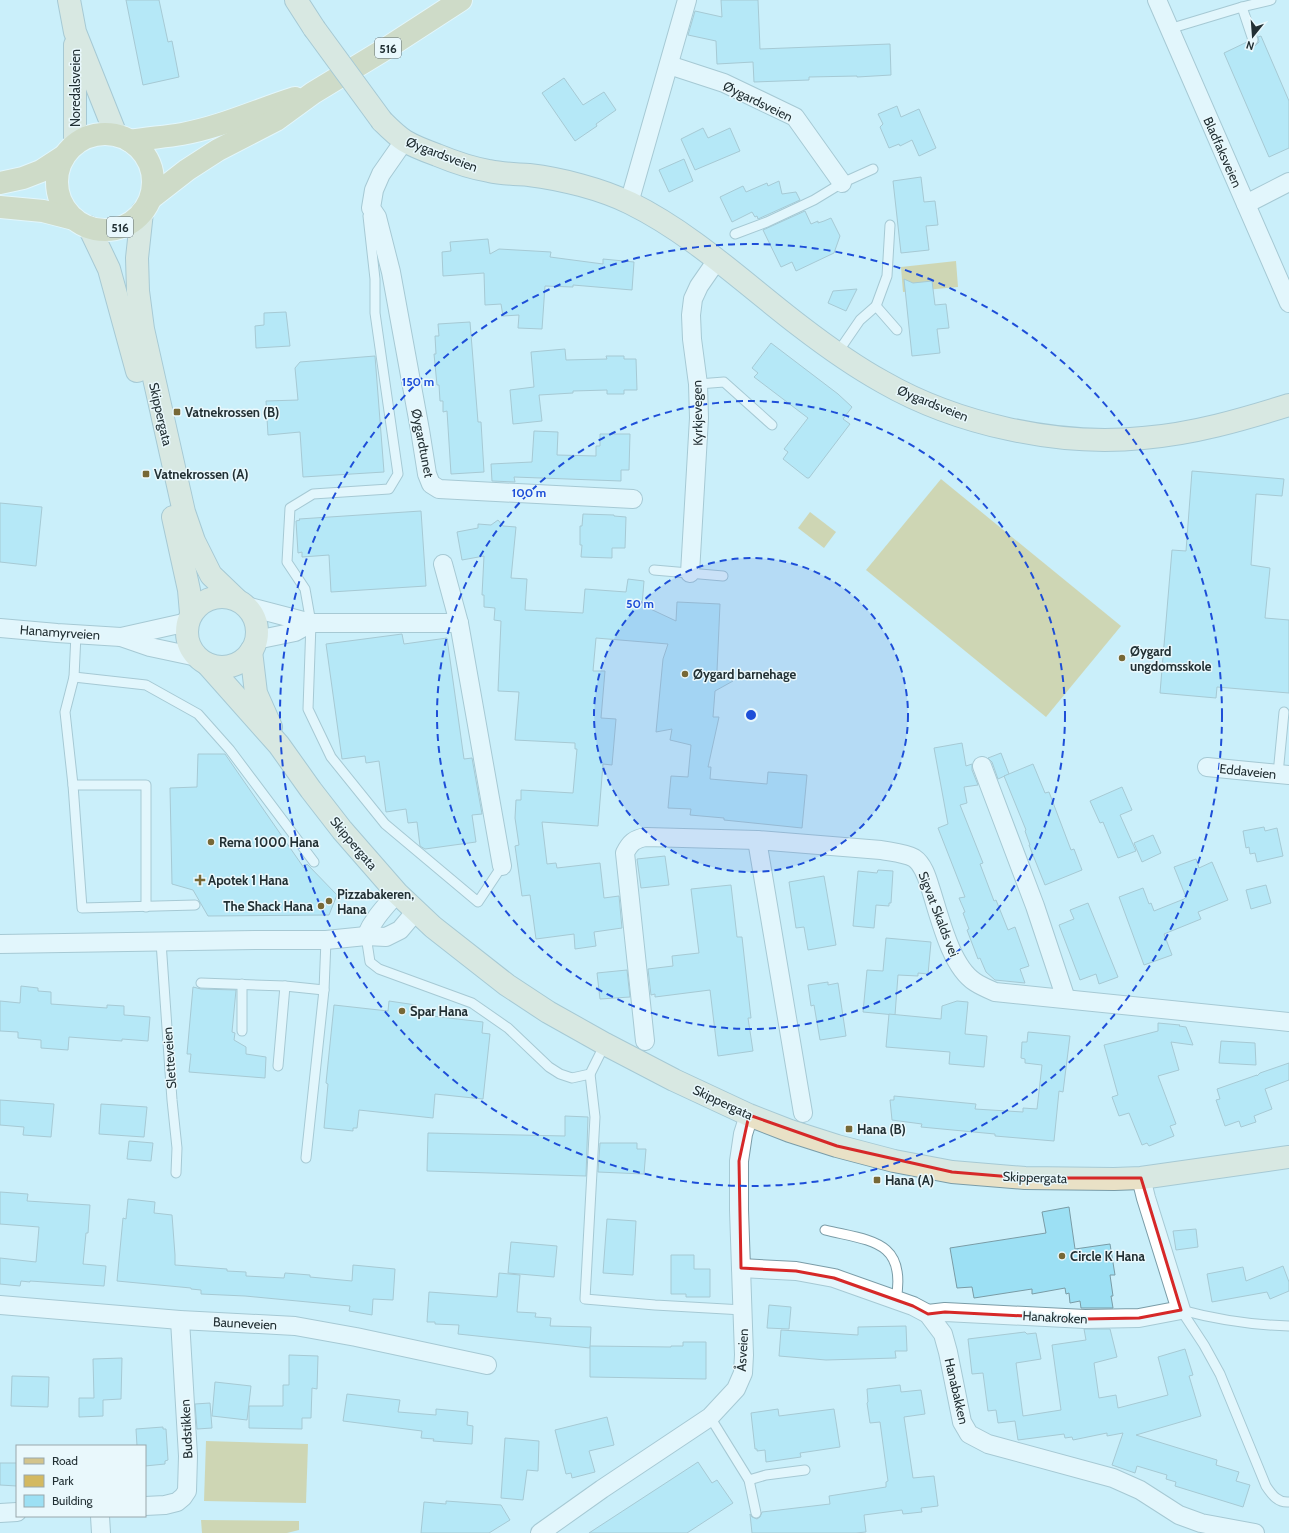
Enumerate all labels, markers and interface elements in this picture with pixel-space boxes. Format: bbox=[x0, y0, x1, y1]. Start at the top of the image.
north arrow bbox=[1233, 16, 1273, 56]
road number: 516 bbox=[375, 38, 401, 58]
text: N bbox=[1244, 38, 1256, 53]
street label: Noredalsveien bbox=[67, 49, 83, 127]
street label: Øygardsveien bbox=[721, 77, 795, 125]
street label: Bladfaksveien bbox=[1200, 114, 1246, 190]
street label: Øygardsveien bbox=[404, 133, 480, 175]
road number: 516 bbox=[107, 217, 133, 237]
text: 150 m bbox=[402, 374, 434, 389]
street label: Kyrkjevegen bbox=[688, 380, 707, 446]
street label: Skippergata bbox=[146, 381, 176, 448]
street label: Øygardsveien bbox=[895, 381, 971, 425]
place label: Vatnekrossen (B) bbox=[185, 404, 279, 420]
marker: Vatnekrossen (B) bbox=[172, 407, 182, 417]
street label: Øygardtunet bbox=[408, 407, 438, 479]
place label: Vatnekrossen (A) bbox=[154, 466, 249, 482]
marker: Vatnekrossen (A) bbox=[141, 469, 151, 479]
text: 100 m bbox=[512, 485, 546, 500]
text: 50 m bbox=[626, 596, 654, 611]
street label: Hanamyrveien bbox=[19, 621, 101, 643]
place label: Øygard ungdomsskole bbox=[1130, 643, 1212, 674]
marker: Øygard ungdomsskole bbox=[1117, 653, 1127, 663]
place label: Øygard barnehage bbox=[693, 666, 796, 682]
marker: Øygard barnehage bbox=[680, 669, 690, 679]
centre of rings bbox=[744, 708, 758, 722]
street label: Eddaveien bbox=[1219, 760, 1277, 782]
street label: Skippergata bbox=[327, 813, 381, 873]
place label: Rema 1000 Hana bbox=[219, 834, 320, 850]
marker: Rema 1000 Hana bbox=[206, 837, 216, 847]
street label: Sigvat Skalds vei bbox=[915, 869, 963, 959]
place label: Apotek 1 Hana bbox=[208, 872, 289, 888]
marker: Apotek 1 Hana bbox=[195, 875, 205, 885]
place label: Pizzabakeren, Hana bbox=[337, 886, 414, 917]
marker: Pizzabakeren, Hana bbox=[324, 896, 334, 906]
place label: The Shack Hana bbox=[223, 898, 314, 914]
marker: The Shack Hana bbox=[316, 901, 326, 911]
place label: Spar Hana bbox=[410, 1003, 469, 1019]
marker: Spar Hana bbox=[397, 1006, 407, 1016]
street label: Sletteveien bbox=[159, 1026, 179, 1090]
street label: Skippergata bbox=[690, 1081, 756, 1123]
place label: Hana (B) bbox=[857, 1121, 906, 1137]
marker: Hana (B) bbox=[844, 1124, 854, 1134]
street label: Skippergata bbox=[1003, 1168, 1068, 1186]
place label: Hana (A) bbox=[885, 1172, 934, 1188]
marker: Hana (A) bbox=[872, 1175, 882, 1185]
place label: Circle K Hana bbox=[1070, 1248, 1145, 1264]
marker: Circle K Hana bbox=[1057, 1251, 1067, 1261]
street label: Hanakroken bbox=[1022, 1307, 1088, 1327]
street label: Bauneveien bbox=[212, 1313, 278, 1333]
street label: Åsveien bbox=[732, 1328, 751, 1372]
street label: Hanabakken bbox=[942, 1356, 972, 1426]
street label: Budstikken bbox=[176, 1399, 196, 1459]
legend bbox=[16, 1445, 146, 1517]
text: Road bbox=[52, 1453, 78, 1468]
text: Park bbox=[52, 1473, 74, 1488]
text: Building bbox=[52, 1493, 94, 1508]

